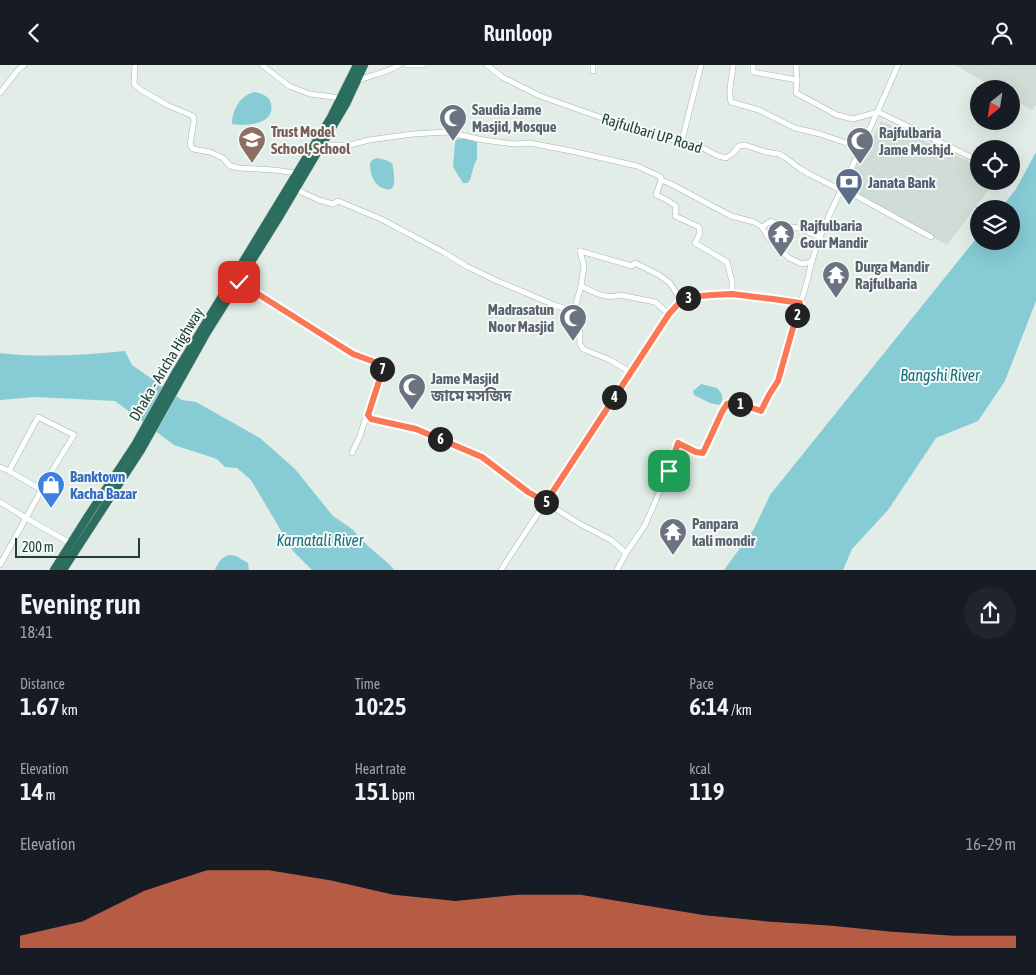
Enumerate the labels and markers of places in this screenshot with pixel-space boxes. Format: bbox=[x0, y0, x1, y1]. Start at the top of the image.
place label: Saudia Jame Masjid, Mosque bbox=[472, 101, 557, 135]
mosque icon: Saudia Jame Masjid, Mosque bbox=[438, 103, 468, 142]
place label: Trust Model School, School bbox=[271, 123, 351, 157]
place label: Rajfulbaria Jame Moshjd. bbox=[878, 124, 954, 158]
school or university icon: Trust Model School, School bbox=[237, 125, 267, 164]
mosque icon: Rajfulbaria Jame Moshjd. bbox=[845, 126, 875, 165]
bank icon: Janata Bank bbox=[834, 167, 864, 206]
place label: Janata Bank bbox=[867, 174, 936, 191]
place label: Rajfulbaria Gour Mandir bbox=[800, 217, 869, 251]
temple icon: Rajfulbaria Gour Mandir bbox=[766, 219, 796, 258]
place label: Durga Mandir Rajfulbaria bbox=[855, 258, 930, 292]
temple icon: Durga Mandir Rajfulbaria bbox=[821, 260, 851, 299]
pin bbox=[218, 261, 260, 303]
pin: 3 bbox=[676, 285, 700, 311]
place label: Madrasatun Noor Masjid bbox=[488, 301, 554, 335]
mosque icon: Madrasatun Noor Masjid bbox=[558, 303, 588, 342]
pin: 2 bbox=[784, 303, 810, 327]
pin: 7 bbox=[370, 357, 394, 381]
place label: Jame Masjid জামে মসজিদ bbox=[430, 370, 512, 404]
mosque icon: Jame Masjid জামে মসজিদ bbox=[397, 372, 427, 411]
pin: 4 bbox=[602, 385, 626, 409]
pin: 1 bbox=[728, 391, 752, 417]
pin: 6 bbox=[428, 427, 452, 451]
pin bbox=[648, 450, 690, 492]
place label: Banktown Kacha Bazar bbox=[70, 468, 137, 502]
shop icon: Banktown Kacha Bazar bbox=[36, 470, 66, 509]
pin: 5 bbox=[534, 489, 558, 515]
place label: Panpara kali mondir bbox=[692, 515, 756, 549]
temple icon: Panpara kali mondir bbox=[658, 517, 688, 556]

